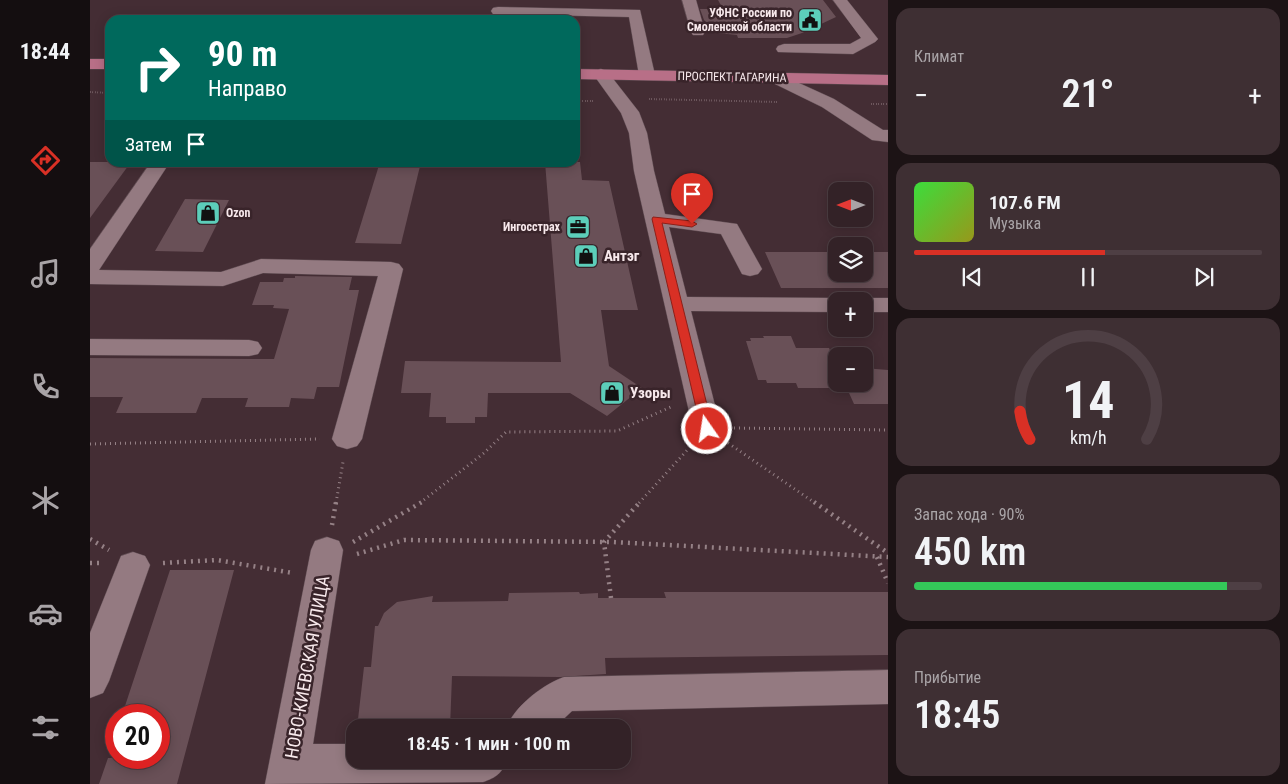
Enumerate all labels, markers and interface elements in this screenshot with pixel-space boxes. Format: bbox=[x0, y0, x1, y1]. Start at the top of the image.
place label: УФНС России по Смоленской области bbox=[687, 6, 792, 34]
public building icon: УФНС России по Смоленской области bbox=[797, 7, 823, 33]
text: 90 m bbox=[208, 34, 277, 75]
icon: right bbox=[125, 35, 190, 100]
text: 18:44 bbox=[20, 39, 70, 64]
text: Климат bbox=[914, 47, 964, 66]
street label: ПРОСПЕКТ ГАГАРИНА bbox=[677, 69, 787, 85]
text: 21° bbox=[1062, 72, 1114, 116]
text: Направо bbox=[208, 76, 287, 101]
text: − bbox=[914, 79, 928, 112]
text: + bbox=[1248, 79, 1262, 112]
icon: arrive bbox=[182, 130, 210, 158]
text: Затем bbox=[125, 133, 172, 156]
icon: directions bbox=[28, 143, 63, 178]
pin bbox=[671, 173, 713, 224]
icon: arrive bbox=[678, 180, 706, 208]
north arrow bbox=[828, 182, 872, 228]
map controls bbox=[828, 182, 873, 392]
text: 107.6 FM bbox=[989, 191, 1061, 214]
shop icon: Ozon bbox=[195, 200, 221, 226]
place label: Ozon bbox=[226, 206, 251, 220]
office icon: Ингосстрах bbox=[565, 214, 591, 240]
text: Музыка bbox=[989, 214, 1041, 233]
place label: Ингосстрах bbox=[503, 220, 561, 234]
button: layers bbox=[828, 237, 873, 282]
shop icon: Антэг bbox=[573, 243, 599, 269]
place label: Антэг bbox=[604, 247, 640, 265]
icon: music bbox=[28, 256, 63, 291]
icon: previous bbox=[958, 263, 986, 291]
icon: pause bbox=[1074, 263, 1102, 291]
icon: next bbox=[1190, 263, 1218, 291]
button: + bbox=[828, 292, 873, 337]
button: − bbox=[828, 347, 873, 392]
icon: phone bbox=[28, 369, 63, 404]
text: 14 bbox=[1062, 370, 1114, 431]
shop icon: Узоры bbox=[599, 380, 625, 406]
place label: Узоры bbox=[630, 384, 671, 402]
position arrow bbox=[680, 402, 732, 454]
text: km/h bbox=[1070, 427, 1106, 448]
icon: climate bbox=[28, 483, 63, 518]
text: Запас хода · 90% bbox=[914, 505, 1025, 524]
text: 450 km bbox=[914, 530, 1026, 574]
street label: НОВО-КИЕВСКАЯ УЛИЦА bbox=[281, 573, 334, 760]
icon: car bbox=[28, 596, 63, 631]
text: Прибытие bbox=[914, 668, 981, 687]
text: 18:45 bbox=[914, 693, 1000, 737]
speed limit sign: 20 bbox=[105, 704, 170, 769]
icon: filters bbox=[28, 710, 63, 745]
text: 18:45 · 1 мин · 100 m bbox=[407, 732, 570, 755]

